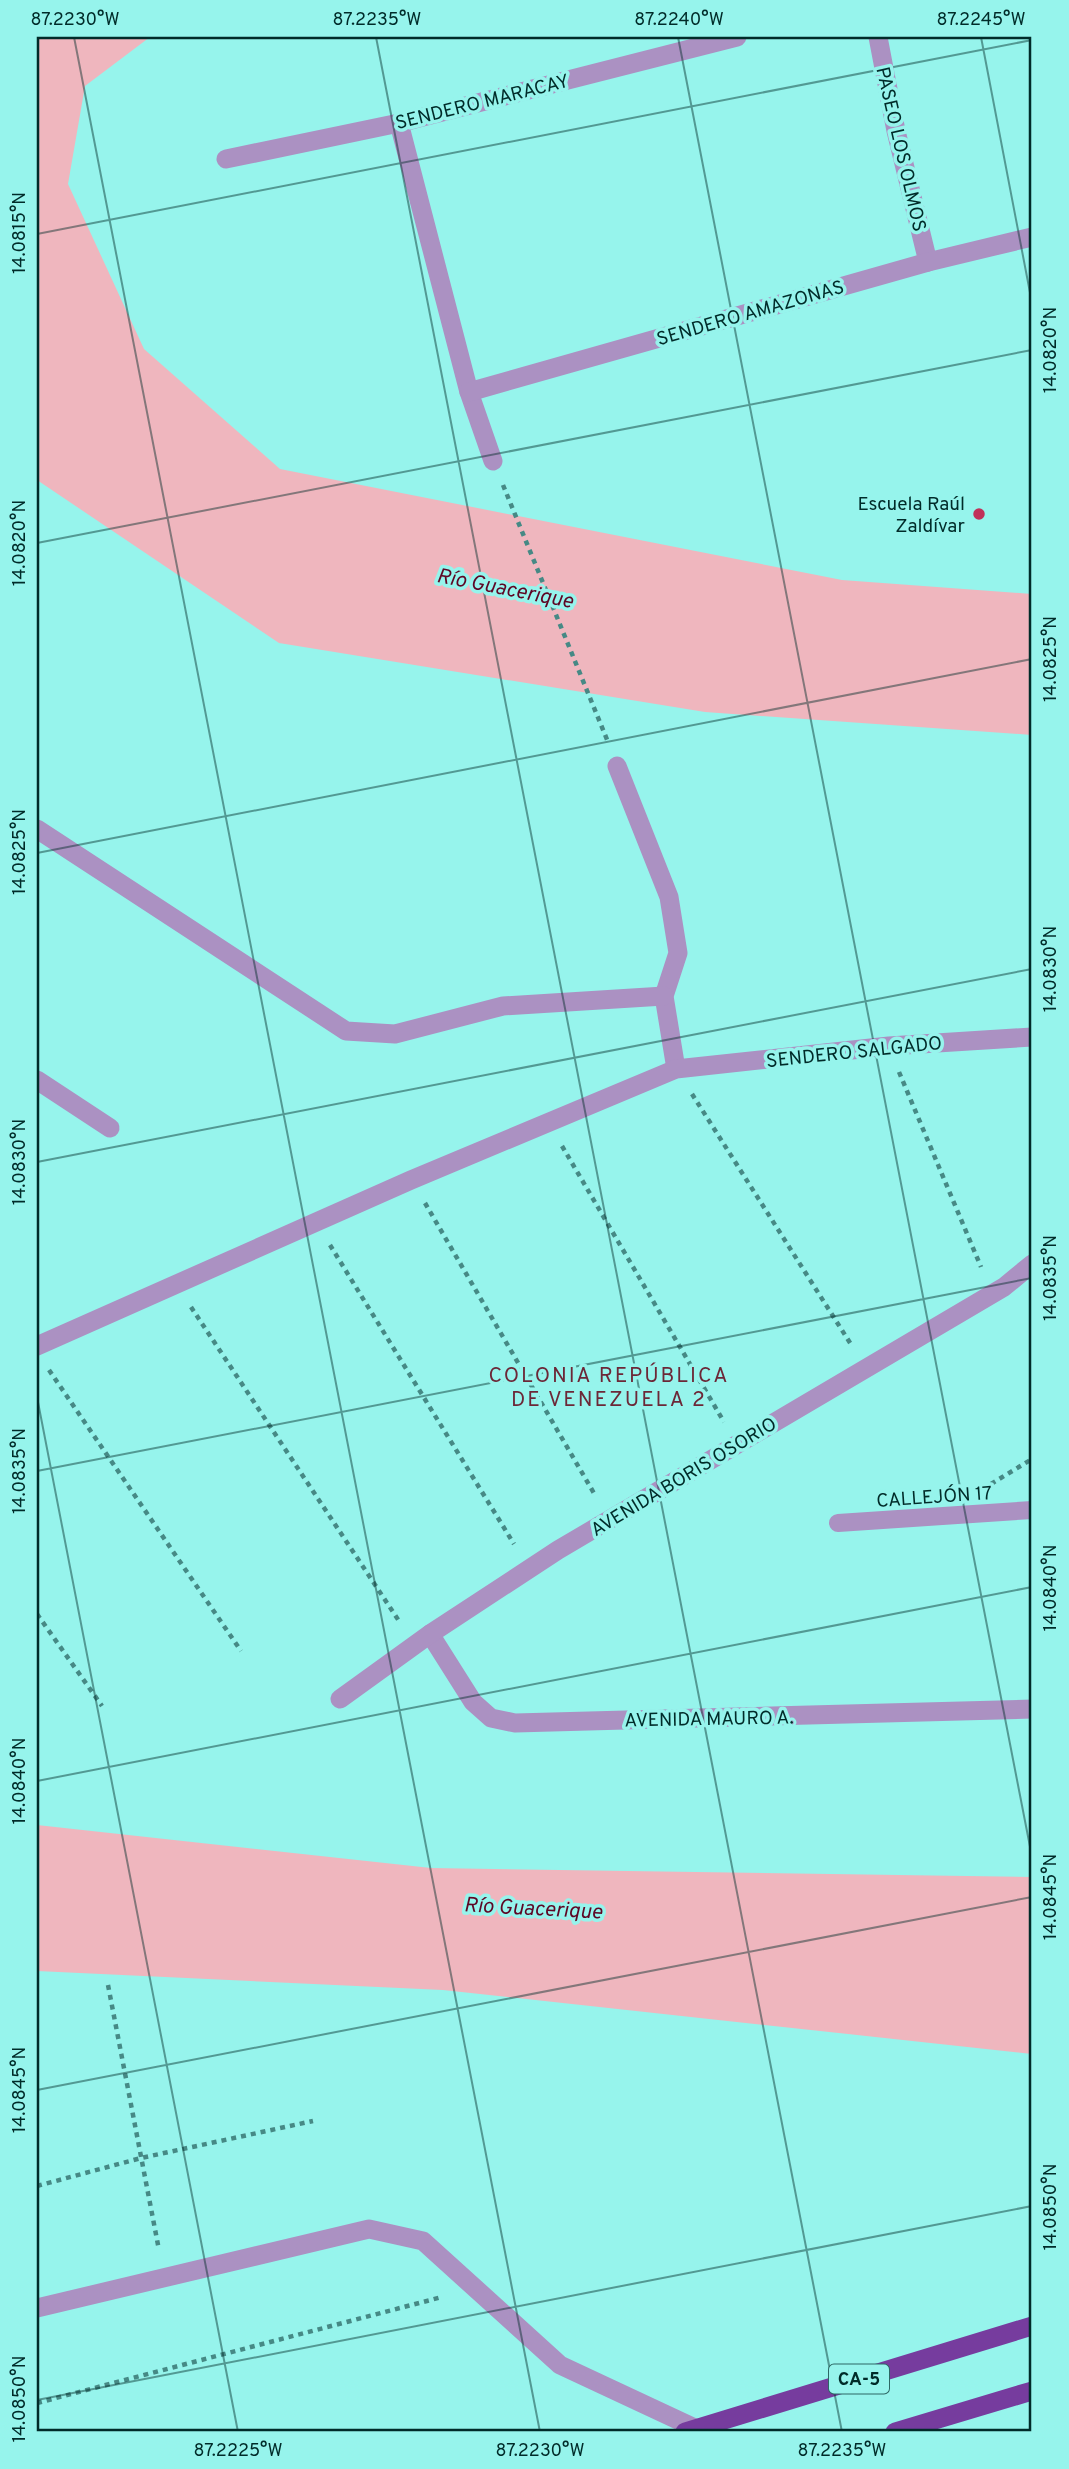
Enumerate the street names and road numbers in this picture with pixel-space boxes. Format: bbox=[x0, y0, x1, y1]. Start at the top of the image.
street label: PASEO LOS OLMOS bbox=[869, 65, 931, 234]
street label: SENDERO MARACAY bbox=[393, 70, 572, 136]
street label: SENDERO AMAZONAS bbox=[654, 276, 847, 352]
street label: SENDERO SALGADO bbox=[765, 1032, 943, 1074]
street label: AVENIDA BORIS OSORIO bbox=[587, 1413, 781, 1543]
street label: CALLEJÓN 17 bbox=[875, 1481, 993, 1514]
street label: AVENIDA MAURO A. bbox=[624, 1707, 794, 1733]
road number: CA-5 bbox=[829, 2364, 889, 2393]

